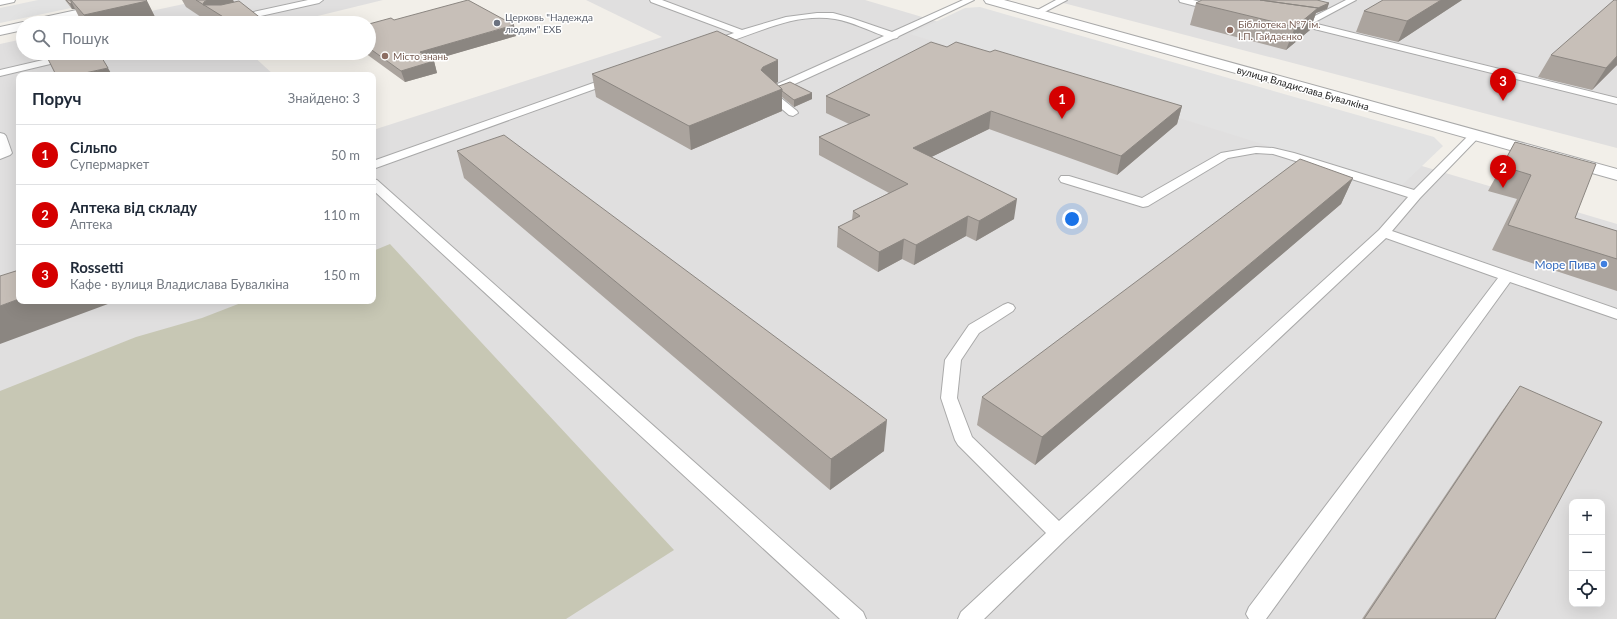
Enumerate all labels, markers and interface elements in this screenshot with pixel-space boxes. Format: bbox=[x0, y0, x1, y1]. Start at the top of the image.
place label: Церковь "Надежда людям" ЕХБ bbox=[505, 11, 593, 35]
search box bbox=[16, 16, 376, 60]
marker: Церковь "Надежда людям" ЕХБ bbox=[492, 18, 502, 28]
place label: Бібліотека №7 ім. І.П. Гайдаєнко bbox=[1238, 18, 1321, 42]
marker: Бібліотека №7 ім. І.П. Гайдаєнко bbox=[1225, 25, 1235, 35]
icon: search bbox=[30, 27, 52, 49]
text: Пошук bbox=[62, 29, 109, 47]
place label: Місто знань bbox=[393, 50, 448, 62]
marker: Місто знань bbox=[380, 51, 390, 61]
street label: вулиця Владислава Бувалкіна bbox=[1236, 63, 1370, 113]
pin: 3 bbox=[1490, 68, 1516, 101]
pin: 1 bbox=[1049, 86, 1075, 119]
text: Поруч bbox=[32, 88, 82, 109]
text: Знайдено: 3 bbox=[288, 90, 360, 106]
text: Сільпо bbox=[70, 138, 117, 156]
text: 1 bbox=[41, 147, 49, 163]
text: 50 m bbox=[331, 147, 360, 163]
pin: 2 bbox=[1490, 155, 1516, 188]
text: Супермаркет bbox=[70, 156, 149, 172]
text: Аптека від складу bbox=[70, 198, 197, 216]
text: 2 bbox=[41, 207, 49, 223]
text: 110 m bbox=[323, 207, 360, 223]
your location bbox=[1062, 209, 1082, 229]
text: Аптека bbox=[70, 216, 112, 232]
place label: Море Пива bbox=[1535, 257, 1596, 272]
text: Rossetti bbox=[70, 258, 123, 276]
marker: Море Пива bbox=[1599, 259, 1609, 269]
text: 3 bbox=[41, 267, 49, 283]
text: 150 m bbox=[323, 267, 360, 283]
text: Кафе · вулиця Владислава Бувалкіна bbox=[70, 276, 289, 292]
map controls bbox=[1569, 499, 1605, 607]
button: + bbox=[1569, 499, 1605, 535]
button: − bbox=[1569, 535, 1605, 571]
button: locate bbox=[1569, 571, 1605, 607]

